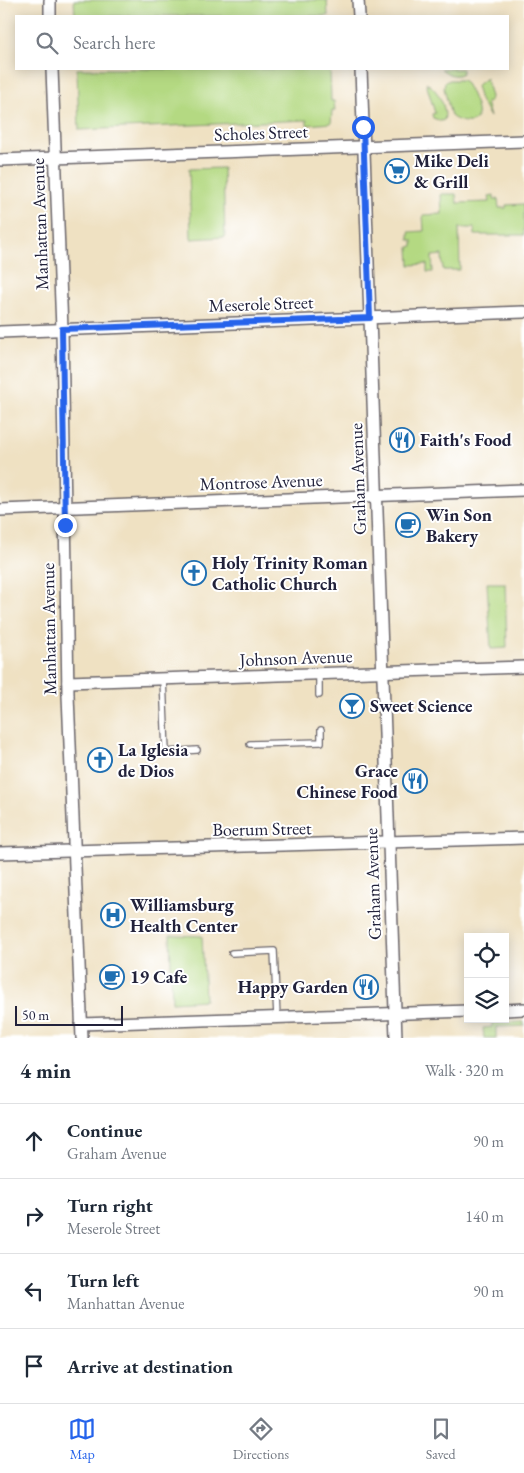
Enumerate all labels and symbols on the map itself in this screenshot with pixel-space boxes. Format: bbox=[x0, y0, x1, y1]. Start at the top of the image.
route start bbox=[352, 116, 375, 139]
street label: Scholes Street bbox=[214, 119, 309, 146]
place label: Mike Deli & Grill bbox=[414, 149, 489, 193]
street label: Manhattan Avenue bbox=[26, 158, 53, 291]
supermarket icon: Mike Deli & Grill bbox=[384, 158, 410, 184]
street label: Meserole Street bbox=[208, 290, 314, 317]
street label: Graham Avenue bbox=[344, 423, 371, 535]
restaurant icon: Faith's Food bbox=[389, 427, 415, 453]
place label: Faith's Food bbox=[420, 428, 512, 451]
street label: Montrose Avenue bbox=[199, 468, 323, 495]
place label: Win Son Bakery bbox=[426, 503, 492, 547]
cafe icon: Win Son Bakery bbox=[395, 512, 421, 538]
route end bbox=[54, 514, 77, 537]
place label: Holy Trinity Roman Catholic Church bbox=[212, 551, 368, 595]
church icon: Holy Trinity Roman Catholic Church bbox=[181, 560, 207, 586]
street label: Manhattan Avenue bbox=[36, 563, 61, 695]
street label: Johnson Avenue bbox=[237, 644, 353, 671]
bar icon: Sweet Science bbox=[339, 693, 365, 719]
place label: Sweet Science bbox=[370, 694, 473, 717]
place label: La Iglesia de Dios bbox=[118, 738, 188, 782]
church icon: La Iglesia de Dios bbox=[87, 747, 113, 773]
place label: Grace Chinese Food bbox=[297, 759, 398, 803]
restaurant icon: Grace Chinese Food bbox=[402, 768, 428, 794]
street label: Boerum Street bbox=[212, 816, 312, 841]
street label: Graham Avenue bbox=[359, 828, 386, 940]
place label: Williamsburg Health Center bbox=[130, 893, 238, 937]
hospital icon: Williamsburg Health Center bbox=[100, 902, 126, 928]
cafe icon: 19 Cafe bbox=[99, 964, 125, 990]
place label: 19 Cafe bbox=[130, 965, 188, 988]
restaurant icon: Happy Garden bbox=[353, 974, 379, 1000]
place label: Happy Garden bbox=[238, 975, 348, 998]
scale bar bbox=[15, 1003, 122, 1026]

